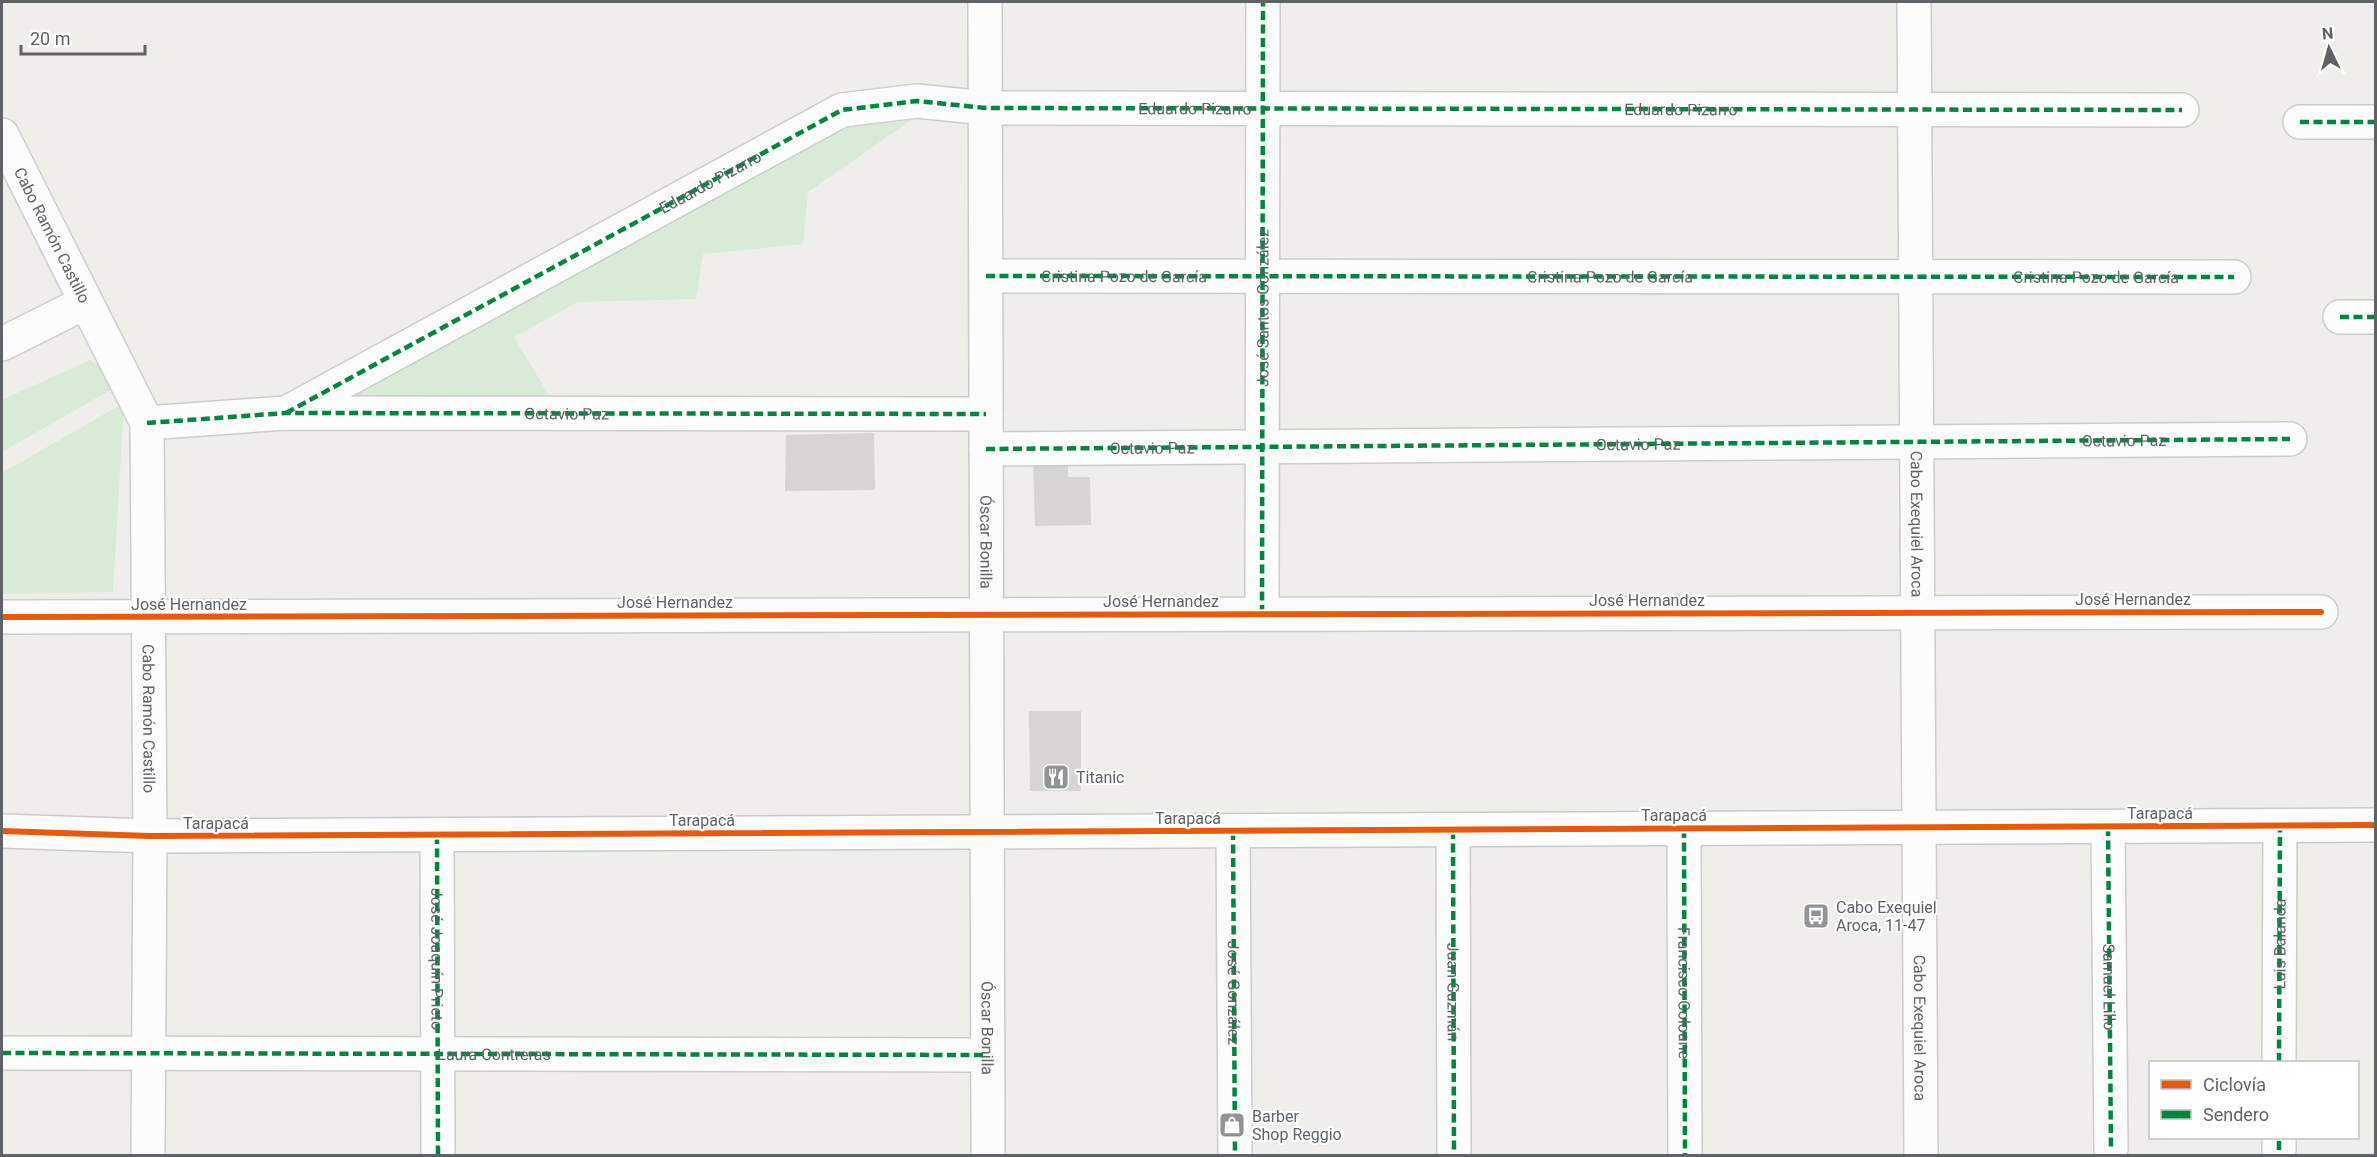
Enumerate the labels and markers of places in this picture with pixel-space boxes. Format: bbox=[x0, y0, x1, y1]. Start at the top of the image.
restaurant icon: Titanic bbox=[1041, 762, 1071, 792]
place label: Titanic bbox=[1076, 768, 1124, 787]
place label: Cabo Exequiel Aroca, 11-47 bbox=[1836, 898, 1937, 935]
bus stop icon: Cabo Exequiel Aroca, 11-47 bbox=[1801, 901, 1831, 931]
place label: Barber Shop Reggio bbox=[1252, 1107, 1342, 1144]
shop icon: Barber Shop Reggio bbox=[1217, 1110, 1247, 1140]

